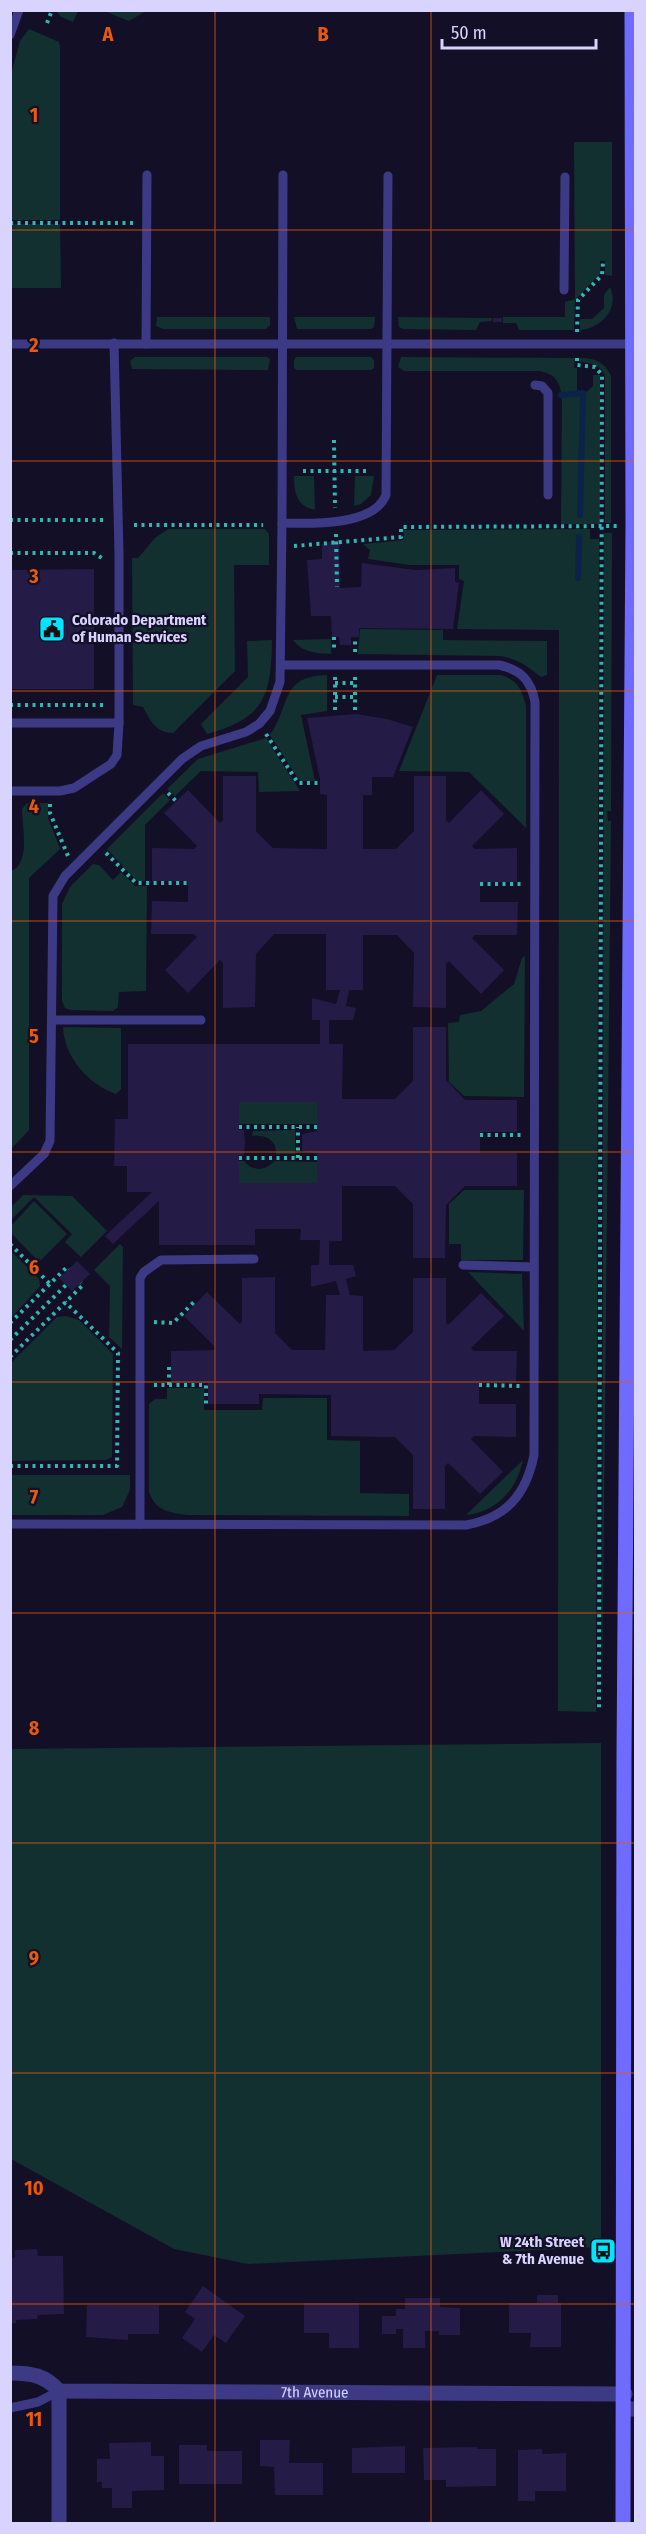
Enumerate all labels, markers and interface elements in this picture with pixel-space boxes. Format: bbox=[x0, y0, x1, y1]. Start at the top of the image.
scale bar bbox=[442, 12, 596, 50]
text: A bbox=[102, 22, 115, 46]
text: B bbox=[317, 22, 329, 46]
text: 50 m bbox=[451, 22, 487, 44]
text: 1 bbox=[30, 103, 38, 127]
text: 2 bbox=[28, 333, 39, 357]
text: 3 bbox=[28, 564, 39, 588]
place label: Colorado Department of Human Services bbox=[72, 611, 207, 646]
public building icon: Colorado Department of Human Services bbox=[37, 614, 67, 644]
text: 4 bbox=[29, 794, 39, 818]
text: 5 bbox=[29, 1024, 39, 1048]
text: 6 bbox=[29, 1255, 39, 1279]
text: 7 bbox=[30, 1485, 39, 1509]
text: 8 bbox=[29, 1716, 40, 1740]
text: 9 bbox=[29, 1946, 39, 1970]
text: 10 bbox=[24, 2176, 44, 2200]
place label: W 24th Street & 7th Avenue bbox=[500, 2233, 585, 2268]
bus stop icon: W 24th Street & 7th Avenue bbox=[588, 2236, 618, 2266]
street label: 7th Avenue bbox=[281, 2383, 349, 2402]
text: 11 bbox=[26, 2407, 42, 2431]

